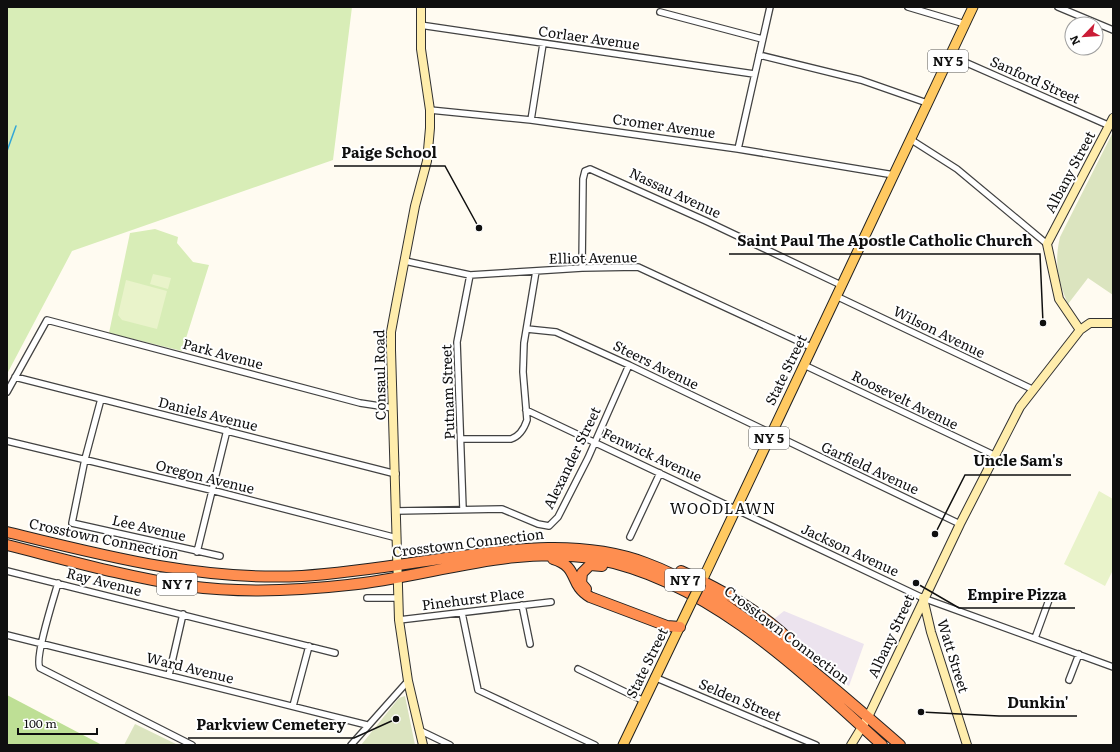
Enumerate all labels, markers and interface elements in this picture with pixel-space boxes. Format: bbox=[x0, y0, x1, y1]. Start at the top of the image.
north arrow bbox=[1064, 16, 1104, 56]
street label: Corlaer Avenue bbox=[537, 20, 641, 54]
text: N bbox=[1065, 33, 1083, 48]
road number: NY 5 bbox=[928, 50, 968, 72]
street label: Sanford Street bbox=[987, 50, 1084, 108]
street label: Cromer Avenue bbox=[611, 108, 717, 142]
street label: Albany Street bbox=[1039, 127, 1099, 216]
callout: Paige School bbox=[334, 139, 445, 166]
text: Paige School bbox=[341, 140, 437, 163]
street label: Nassau Avenue bbox=[626, 162, 725, 222]
callout: Saint Paul The Apostle Catholic Church bbox=[729, 227, 1040, 254]
text: Saint Paul The Apostle Catholic Church bbox=[737, 228, 1033, 251]
street label: Elliot Avenue bbox=[549, 246, 637, 268]
street label: Wilson Avenue bbox=[890, 300, 989, 362]
street label: Consaul Road bbox=[368, 329, 390, 421]
street label: State Street bbox=[759, 330, 811, 408]
street label: Park Avenue bbox=[181, 333, 266, 373]
street label: Steers Avenue bbox=[610, 335, 703, 394]
street label: Putnam Street bbox=[435, 344, 459, 440]
street label: Roosevelt Avenue bbox=[849, 365, 962, 434]
street label: Daniels Avenue bbox=[156, 391, 260, 435]
street label: Alexander Street bbox=[538, 403, 605, 512]
street label: Fenwick Avenue bbox=[599, 422, 706, 486]
road number: NY 5 bbox=[749, 427, 789, 449]
street label: Garfield Avenue bbox=[818, 436, 923, 498]
callout: Uncle Sam's bbox=[965, 448, 1071, 475]
text: Uncle Sam's bbox=[973, 448, 1063, 471]
street label: Oregon Avenue bbox=[154, 454, 257, 498]
district label: WOODLAWN bbox=[670, 496, 776, 519]
street label: Lee Avenue bbox=[110, 509, 188, 545]
street label: Crosstown Connection bbox=[27, 512, 181, 564]
street label: Jackson Avenue bbox=[798, 518, 903, 580]
street label: Crosstown Connection bbox=[391, 523, 545, 561]
street label: Ray Avenue bbox=[65, 562, 144, 600]
road number: NY 7 bbox=[665, 569, 705, 591]
road number: NY 7 bbox=[157, 573, 197, 595]
street label: Crosstown Connection bbox=[721, 580, 855, 688]
callout: Empire Pizza bbox=[959, 581, 1075, 608]
street label: Pinehurst Place bbox=[420, 582, 525, 614]
text: Empire Pizza bbox=[967, 582, 1067, 605]
street label: Albany Street bbox=[862, 590, 918, 681]
street label: Watt Street bbox=[933, 616, 975, 695]
street label: State Street bbox=[620, 623, 672, 701]
street label: Ward Avenue bbox=[144, 647, 236, 688]
street label: Selden Street bbox=[696, 673, 785, 726]
callout: Dunkin' bbox=[999, 689, 1077, 716]
text: Dunkin' bbox=[1007, 690, 1069, 713]
scale bar bbox=[18, 710, 97, 736]
callout: Parkview Cemetery bbox=[188, 711, 354, 738]
text: Parkview Cemetery bbox=[196, 712, 347, 735]
text: 100 m bbox=[24, 714, 57, 732]

